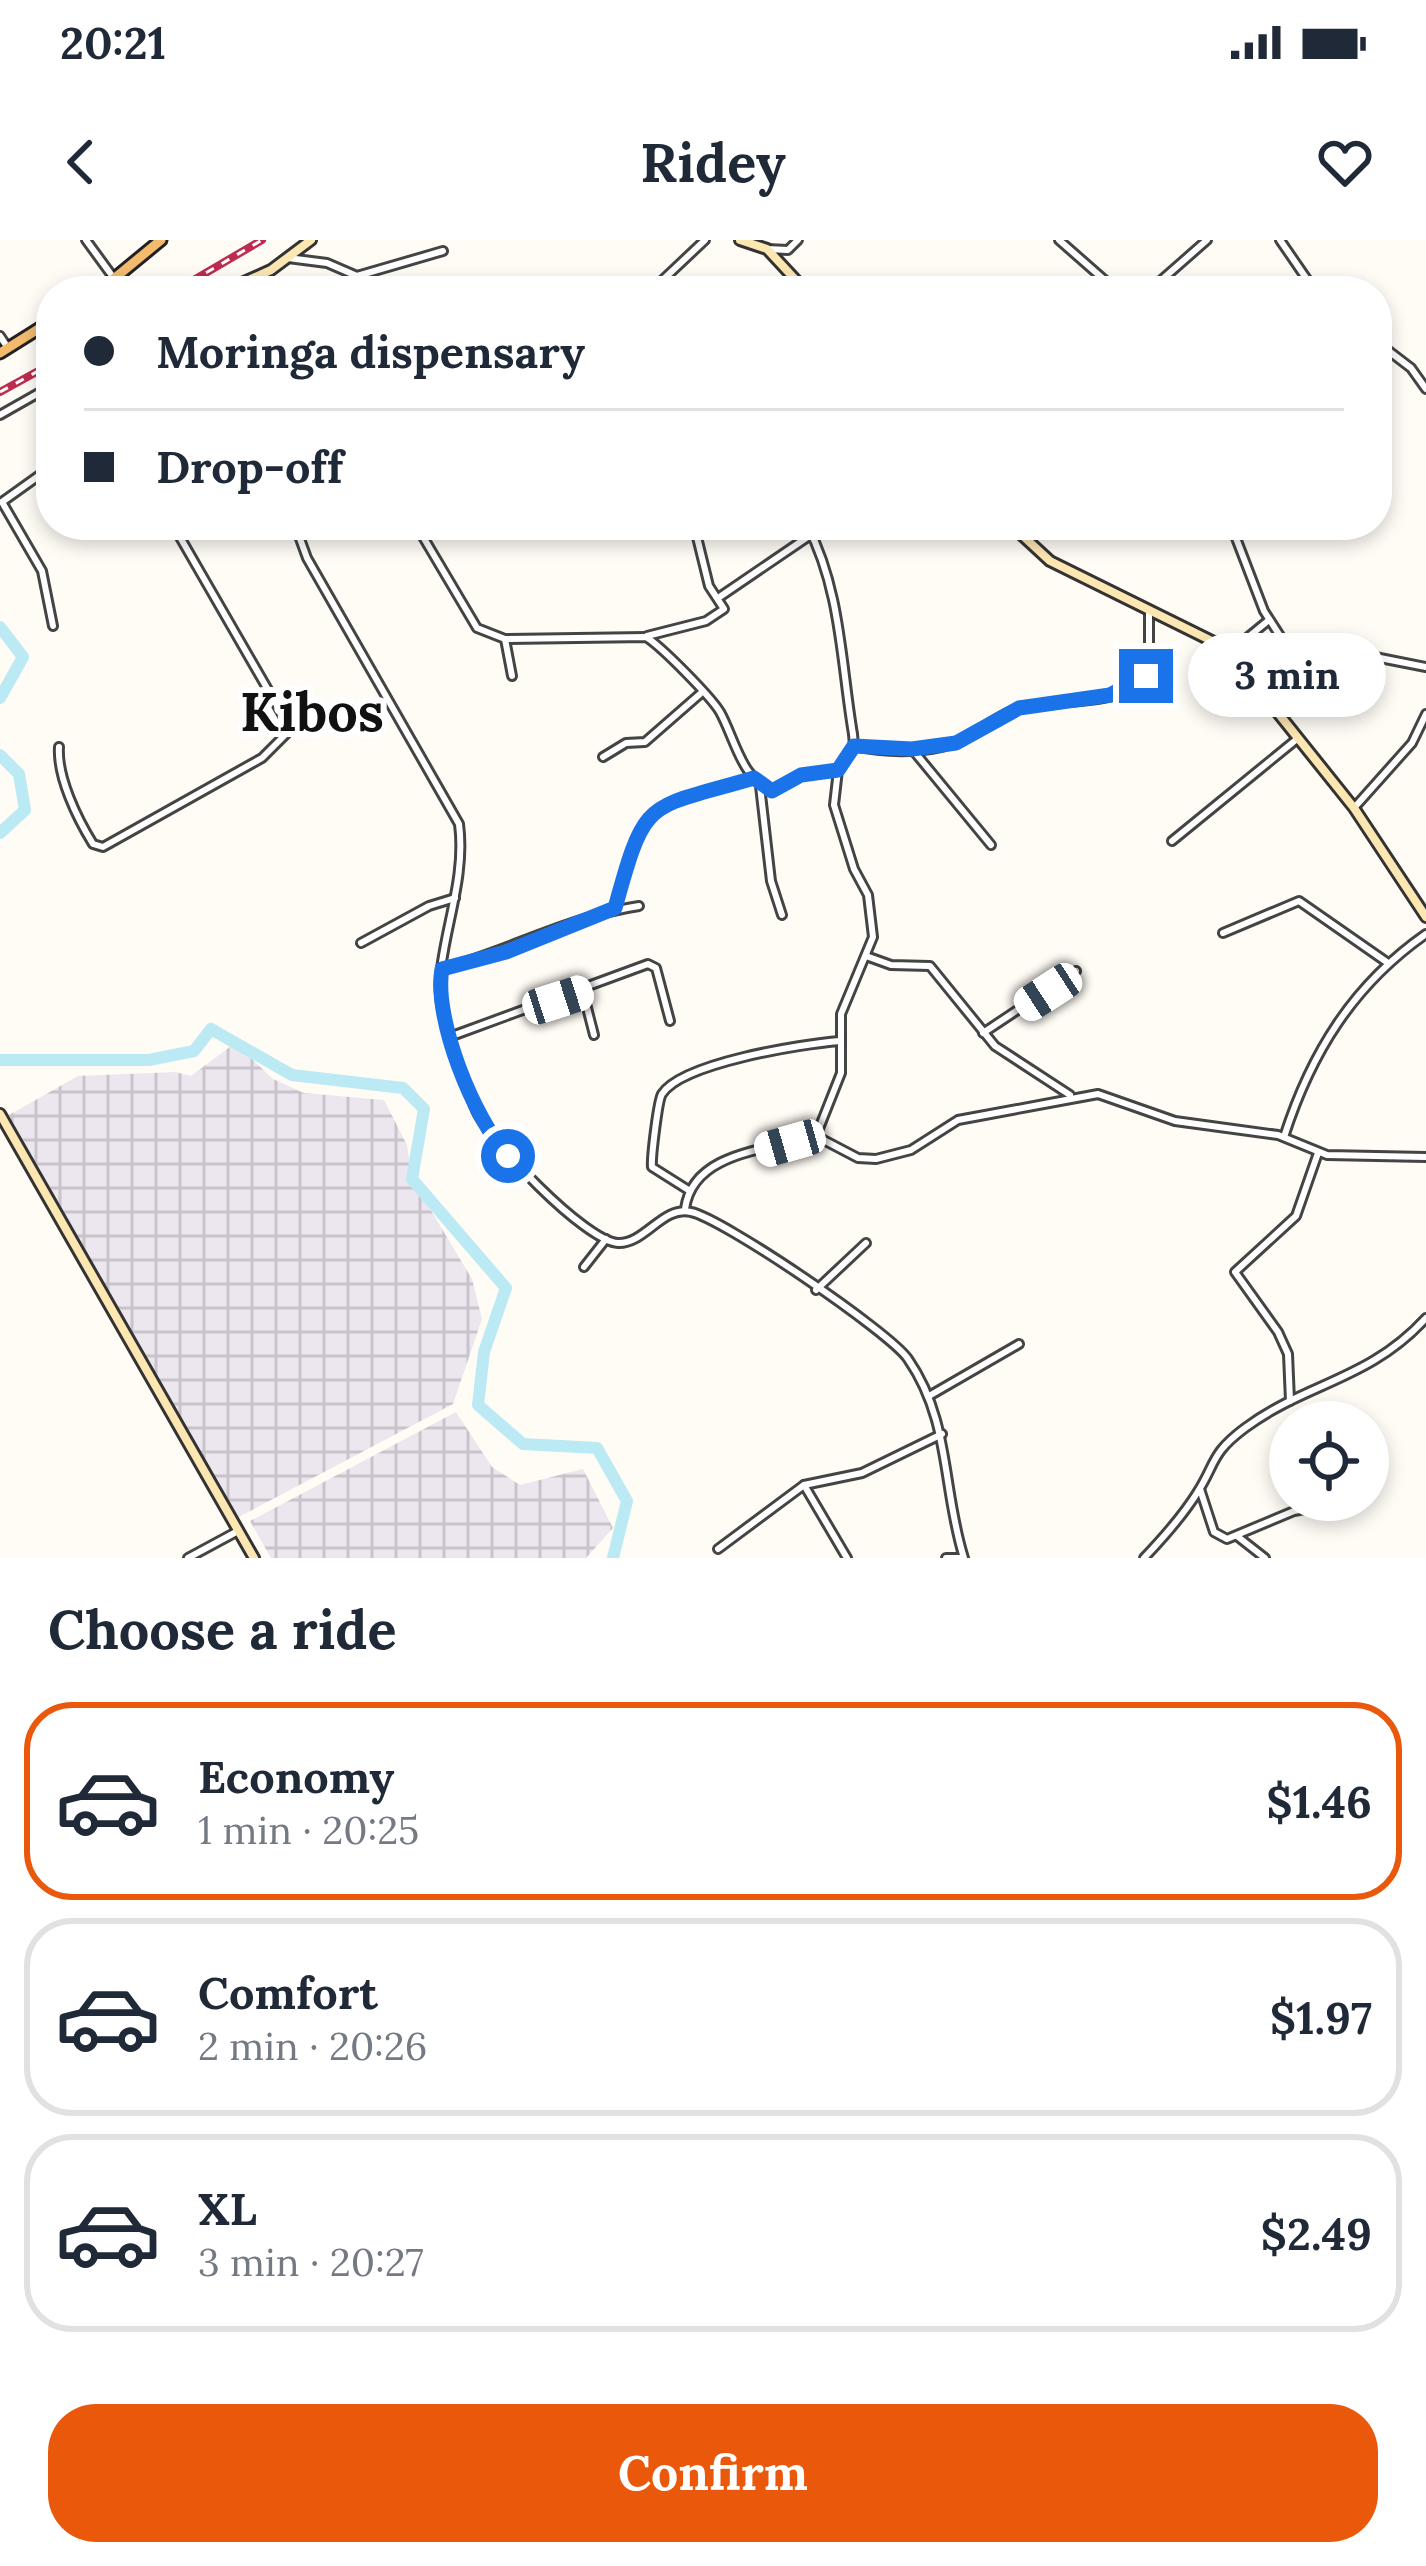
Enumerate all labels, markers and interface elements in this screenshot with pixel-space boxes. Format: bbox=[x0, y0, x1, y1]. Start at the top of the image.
text: 20:21 bbox=[60, 14, 166, 71]
text: Ridey bbox=[640, 128, 786, 197]
icon: back bbox=[48, 129, 114, 195]
icon: heart bbox=[1312, 129, 1378, 195]
text: Moringa dispensary bbox=[156, 323, 585, 380]
text: Drop-off bbox=[156, 438, 343, 495]
callout: 3 min bbox=[1188, 634, 1386, 718]
route end bbox=[1119, 649, 1173, 703]
text: 3 min bbox=[1234, 650, 1340, 700]
district label: Kibos bbox=[240, 677, 384, 746]
car bbox=[1008, 957, 1088, 1027]
car bbox=[518, 972, 598, 1028]
car bbox=[750, 1116, 830, 1170]
route start bbox=[481, 1129, 535, 1183]
map controls bbox=[1269, 1401, 1389, 1521]
button: locate bbox=[1269, 1401, 1389, 1521]
text: Choose a ride bbox=[48, 1595, 397, 1664]
icon: car bbox=[54, 1747, 162, 1855]
text: Economy bbox=[198, 1748, 394, 1805]
text: $1.46 bbox=[1266, 1773, 1372, 1830]
text: 1 min · 20:25 bbox=[198, 1805, 419, 1855]
icon: car bbox=[54, 1963, 162, 2071]
text: Comfort bbox=[198, 1964, 378, 2021]
text: $1.97 bbox=[1270, 1989, 1372, 2046]
text: 2 min · 20:26 bbox=[198, 2021, 427, 2071]
icon: car bbox=[54, 2179, 162, 2287]
text: XL bbox=[198, 2180, 257, 2237]
text: $2.49 bbox=[1261, 2205, 1372, 2262]
text: 3 min · 20:27 bbox=[198, 2237, 424, 2287]
button: Confirm bbox=[48, 2404, 1378, 2542]

